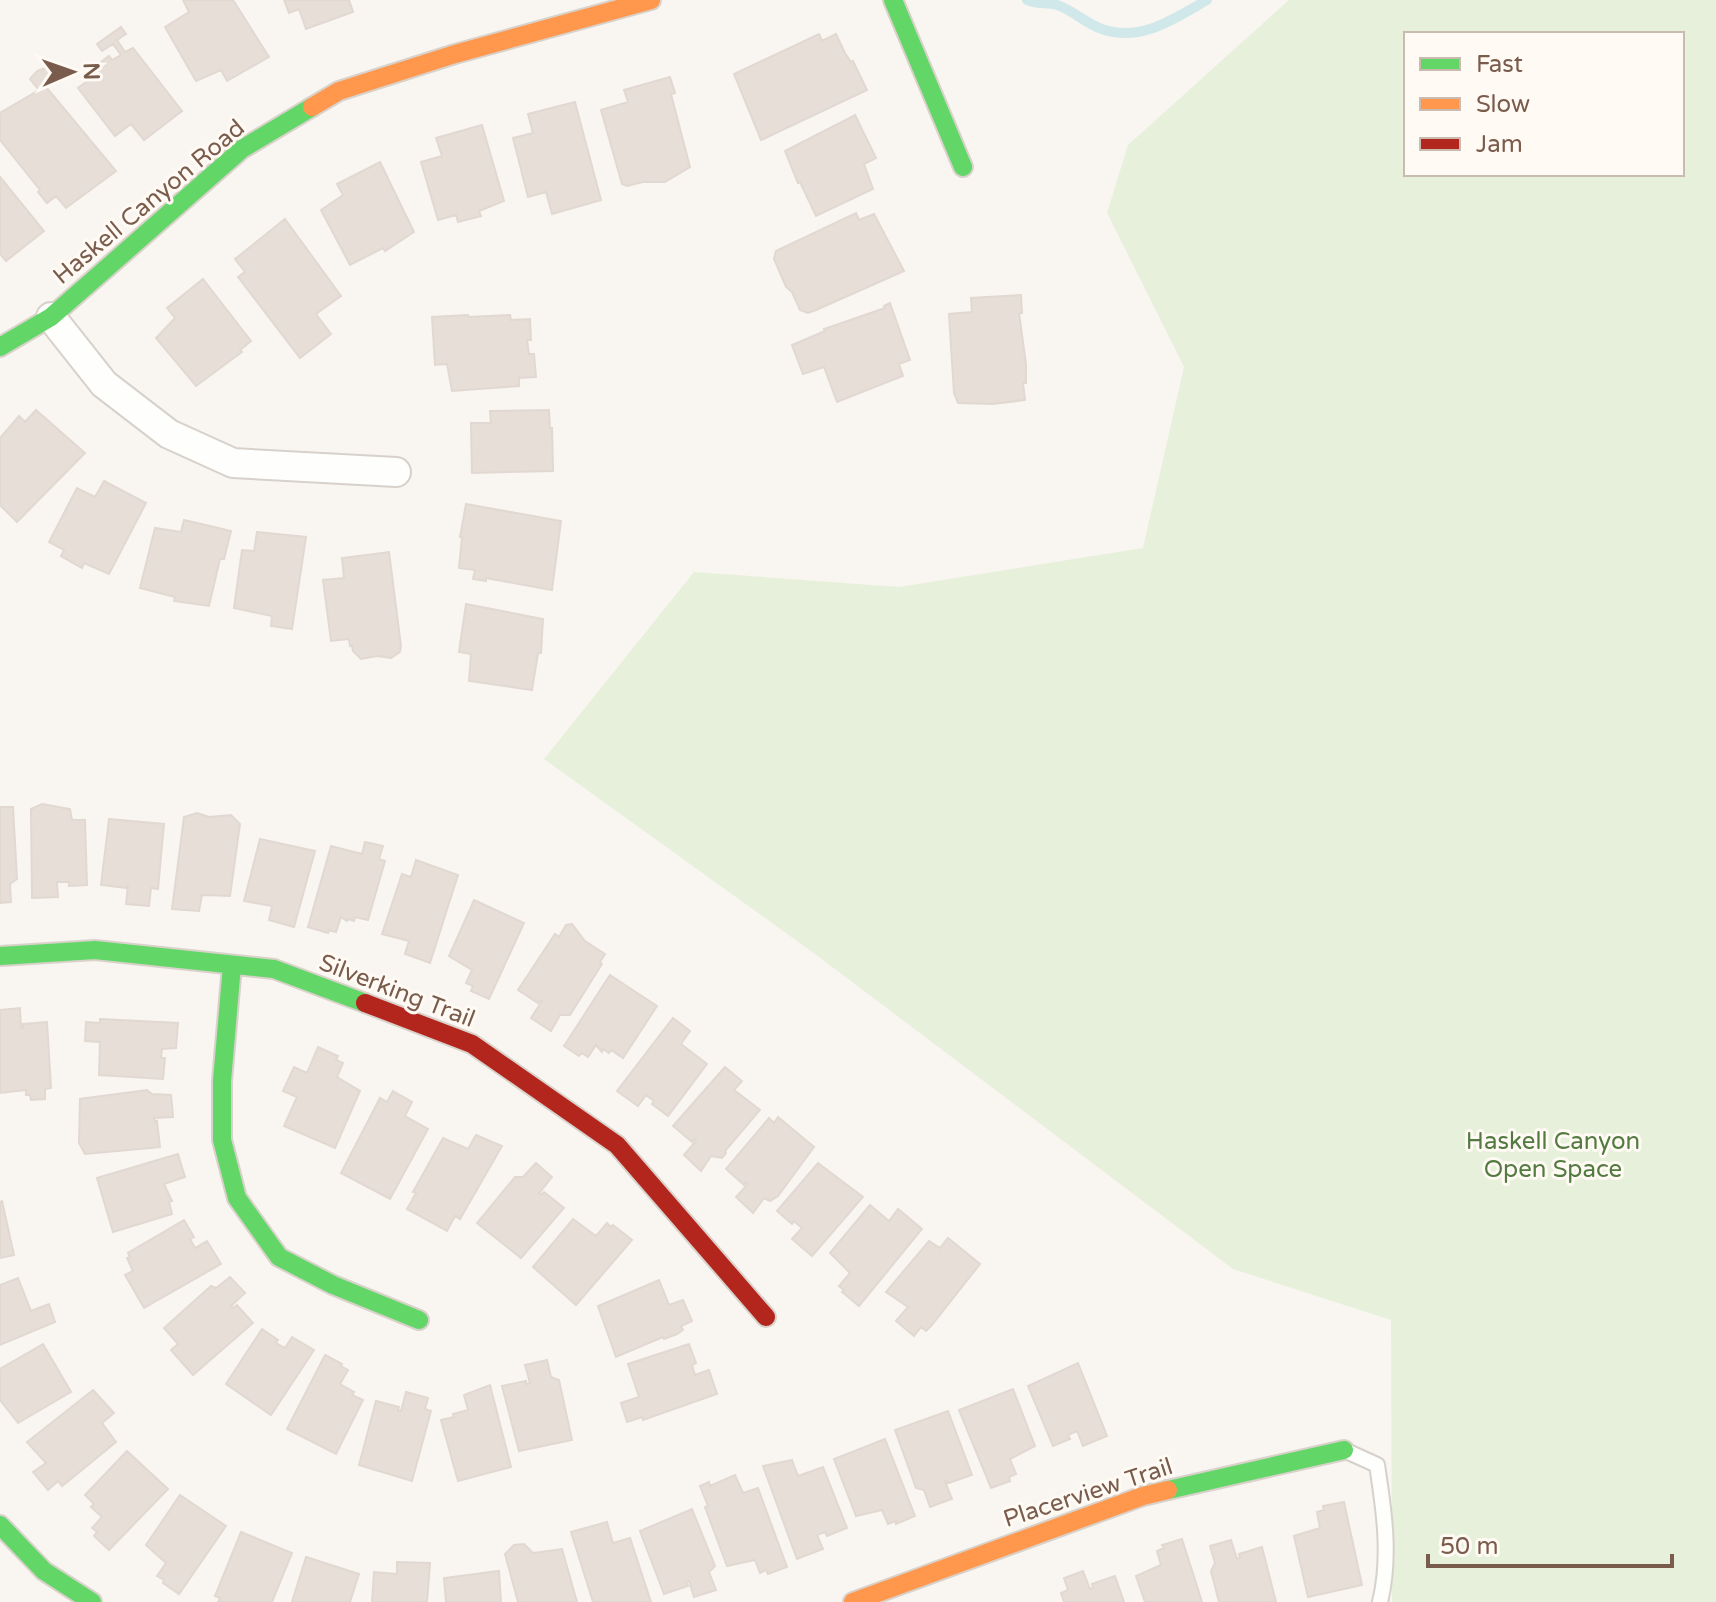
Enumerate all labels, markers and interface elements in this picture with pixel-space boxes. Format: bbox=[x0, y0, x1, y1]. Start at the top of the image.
north arrow bbox=[32, 32, 112, 112]
legend bbox=[1404, 32, 1684, 176]
text: Fast bbox=[1476, 50, 1523, 79]
text: N bbox=[78, 62, 104, 81]
text: Slow bbox=[1476, 90, 1530, 119]
street label: Haskell Canyon Road bbox=[47, 113, 251, 291]
text: Jam bbox=[1476, 130, 1523, 159]
street label: Silverking Trail bbox=[315, 948, 479, 1034]
park label: Haskell Canyon Open Space bbox=[1466, 1127, 1640, 1184]
street label: Placerview Trail bbox=[1000, 1452, 1176, 1534]
scale bar bbox=[1428, 1518, 1672, 1568]
text: 50 m bbox=[1440, 1532, 1498, 1561]

